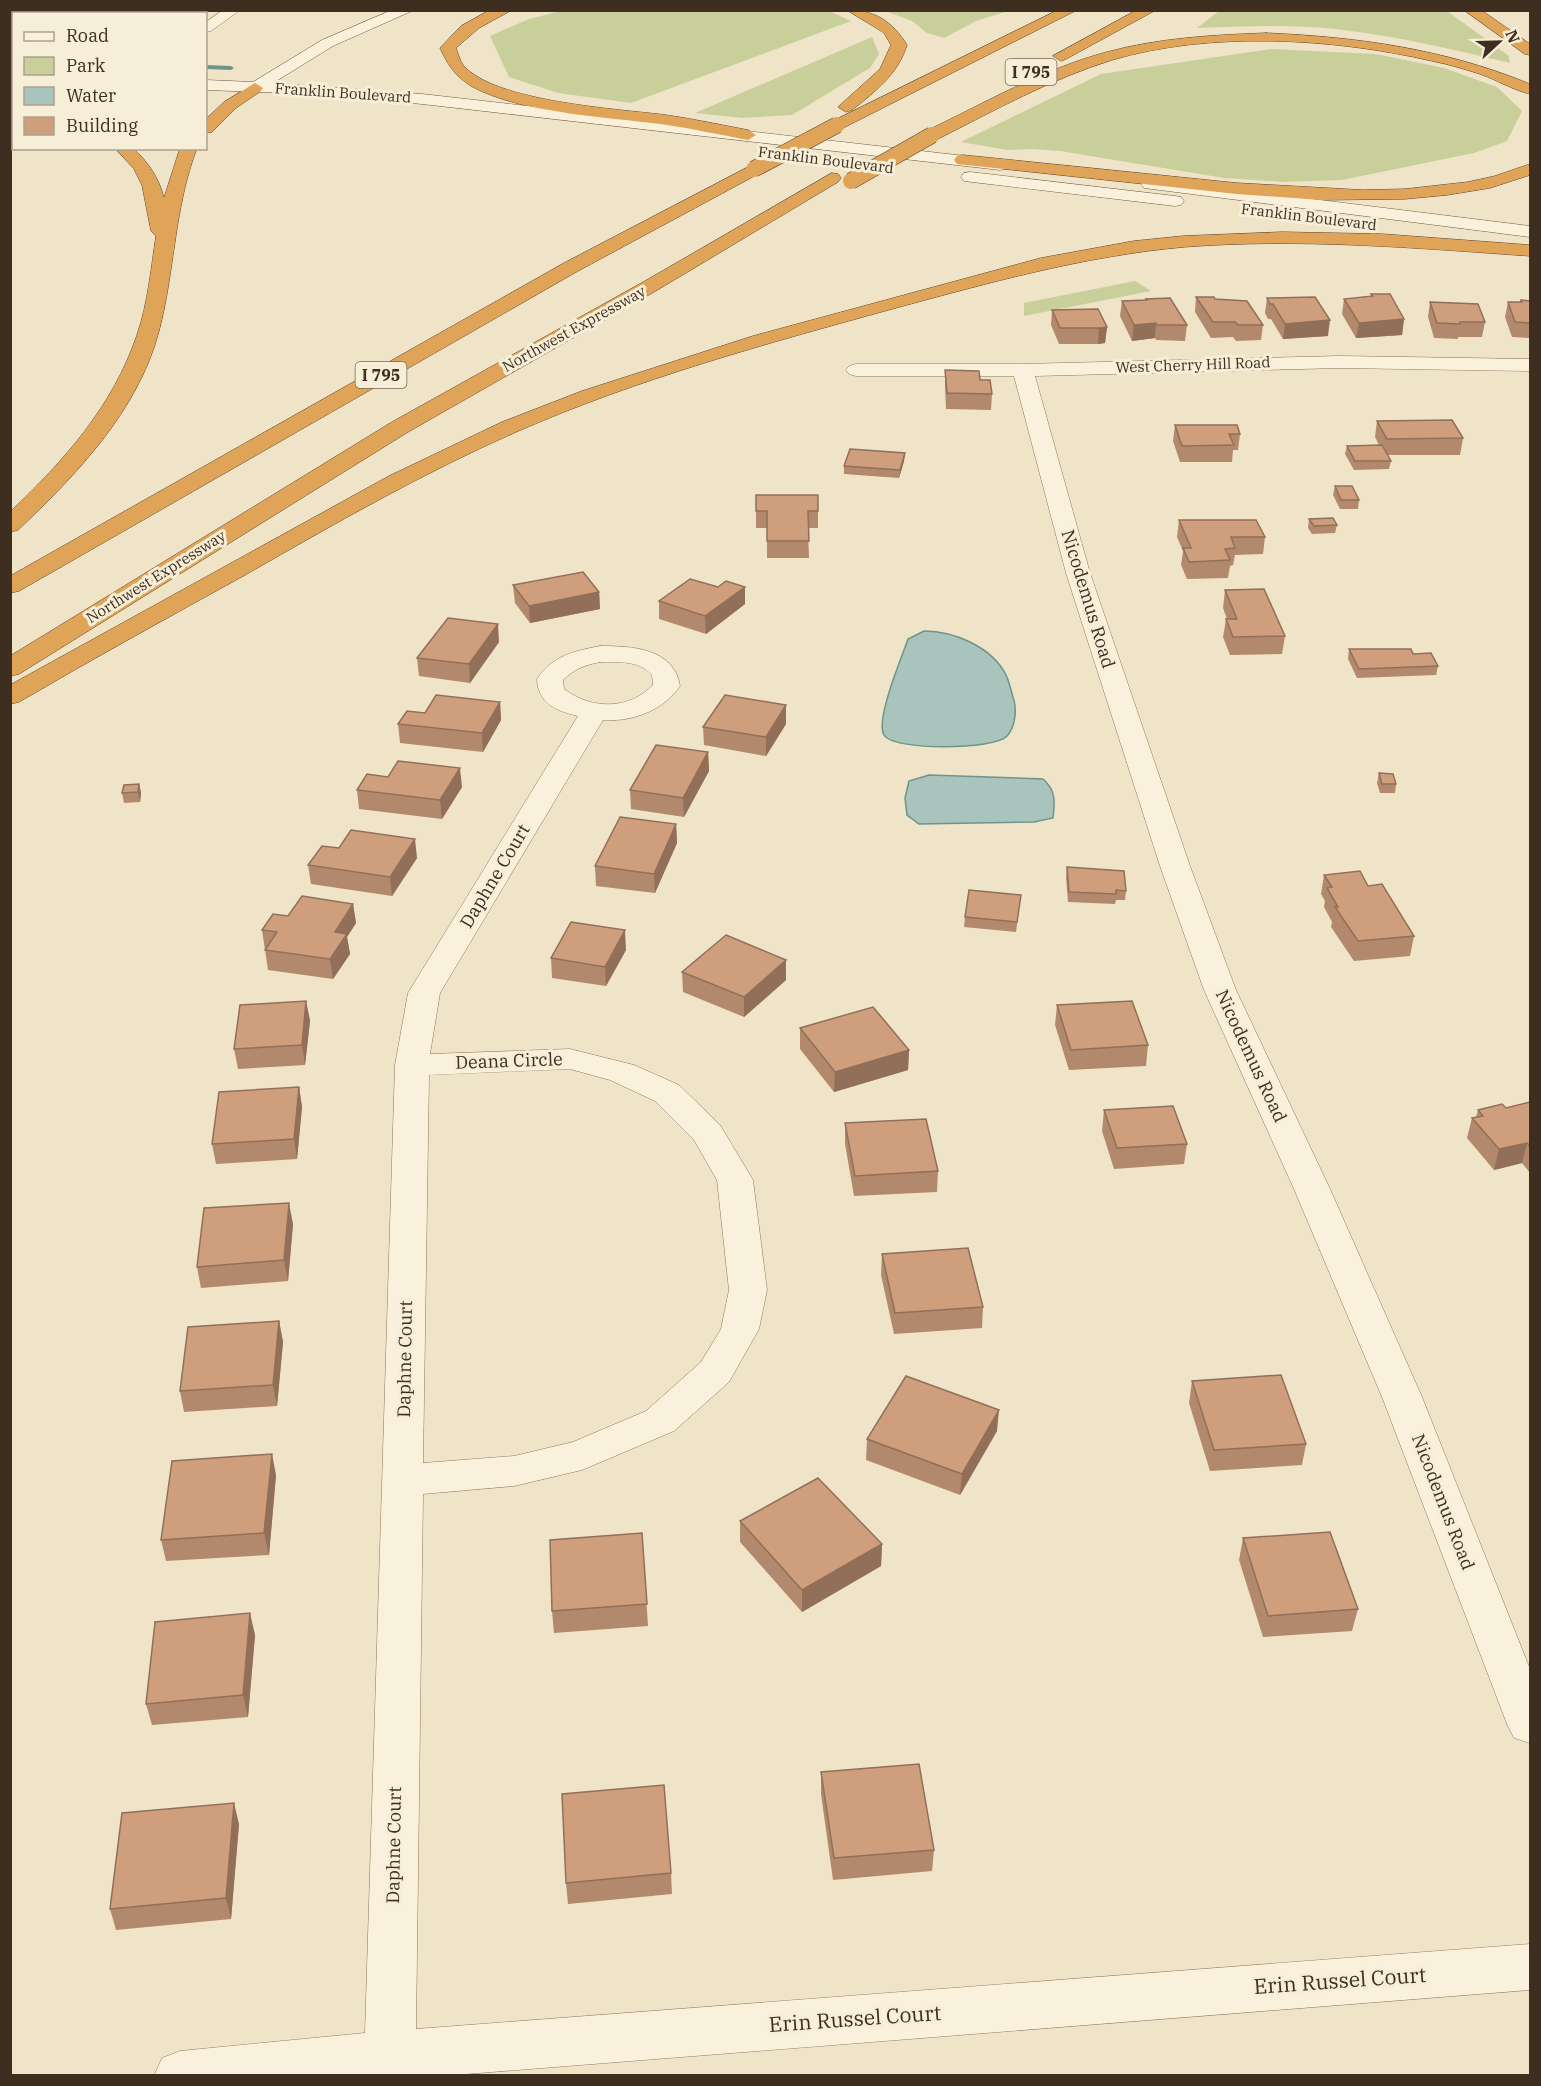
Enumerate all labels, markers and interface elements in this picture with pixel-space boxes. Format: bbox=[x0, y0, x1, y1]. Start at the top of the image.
legend bbox=[12, 12, 207, 150]
north arrow bbox=[1469, 12, 1529, 72]
text: Road bbox=[66, 24, 109, 47]
text: N bbox=[1501, 27, 1525, 46]
text: Park bbox=[66, 54, 106, 77]
road number: I 795 bbox=[1006, 59, 1056, 85]
street label: Franklin Boulevard bbox=[274, 78, 412, 107]
text: Water bbox=[66, 84, 116, 107]
text: Building bbox=[66, 114, 138, 137]
street label: Franklin Boulevard bbox=[757, 142, 895, 177]
street label: Franklin Boulevard bbox=[1240, 199, 1378, 234]
street label: Northwest Expressway bbox=[499, 281, 649, 376]
street label: West Cherry Hill Road bbox=[1115, 352, 1271, 377]
road number: I 795 bbox=[356, 362, 406, 388]
street label: Northwest Expressway bbox=[82, 526, 229, 627]
street label: Nicodemus Road bbox=[1056, 527, 1121, 671]
street label: Daphne Court bbox=[454, 819, 535, 932]
street label: Nicodemus Road bbox=[1211, 986, 1292, 1126]
street label: Deana Circle bbox=[455, 1047, 563, 1074]
street label: Daphne Court bbox=[392, 1300, 417, 1418]
street label: Nicodemus Road bbox=[1407, 1431, 1480, 1573]
street label: Daphne Court bbox=[381, 1786, 406, 1904]
street label: Erin Russel Court bbox=[1253, 1960, 1427, 2000]
street label: Erin Russel Court bbox=[768, 1998, 942, 2038]

